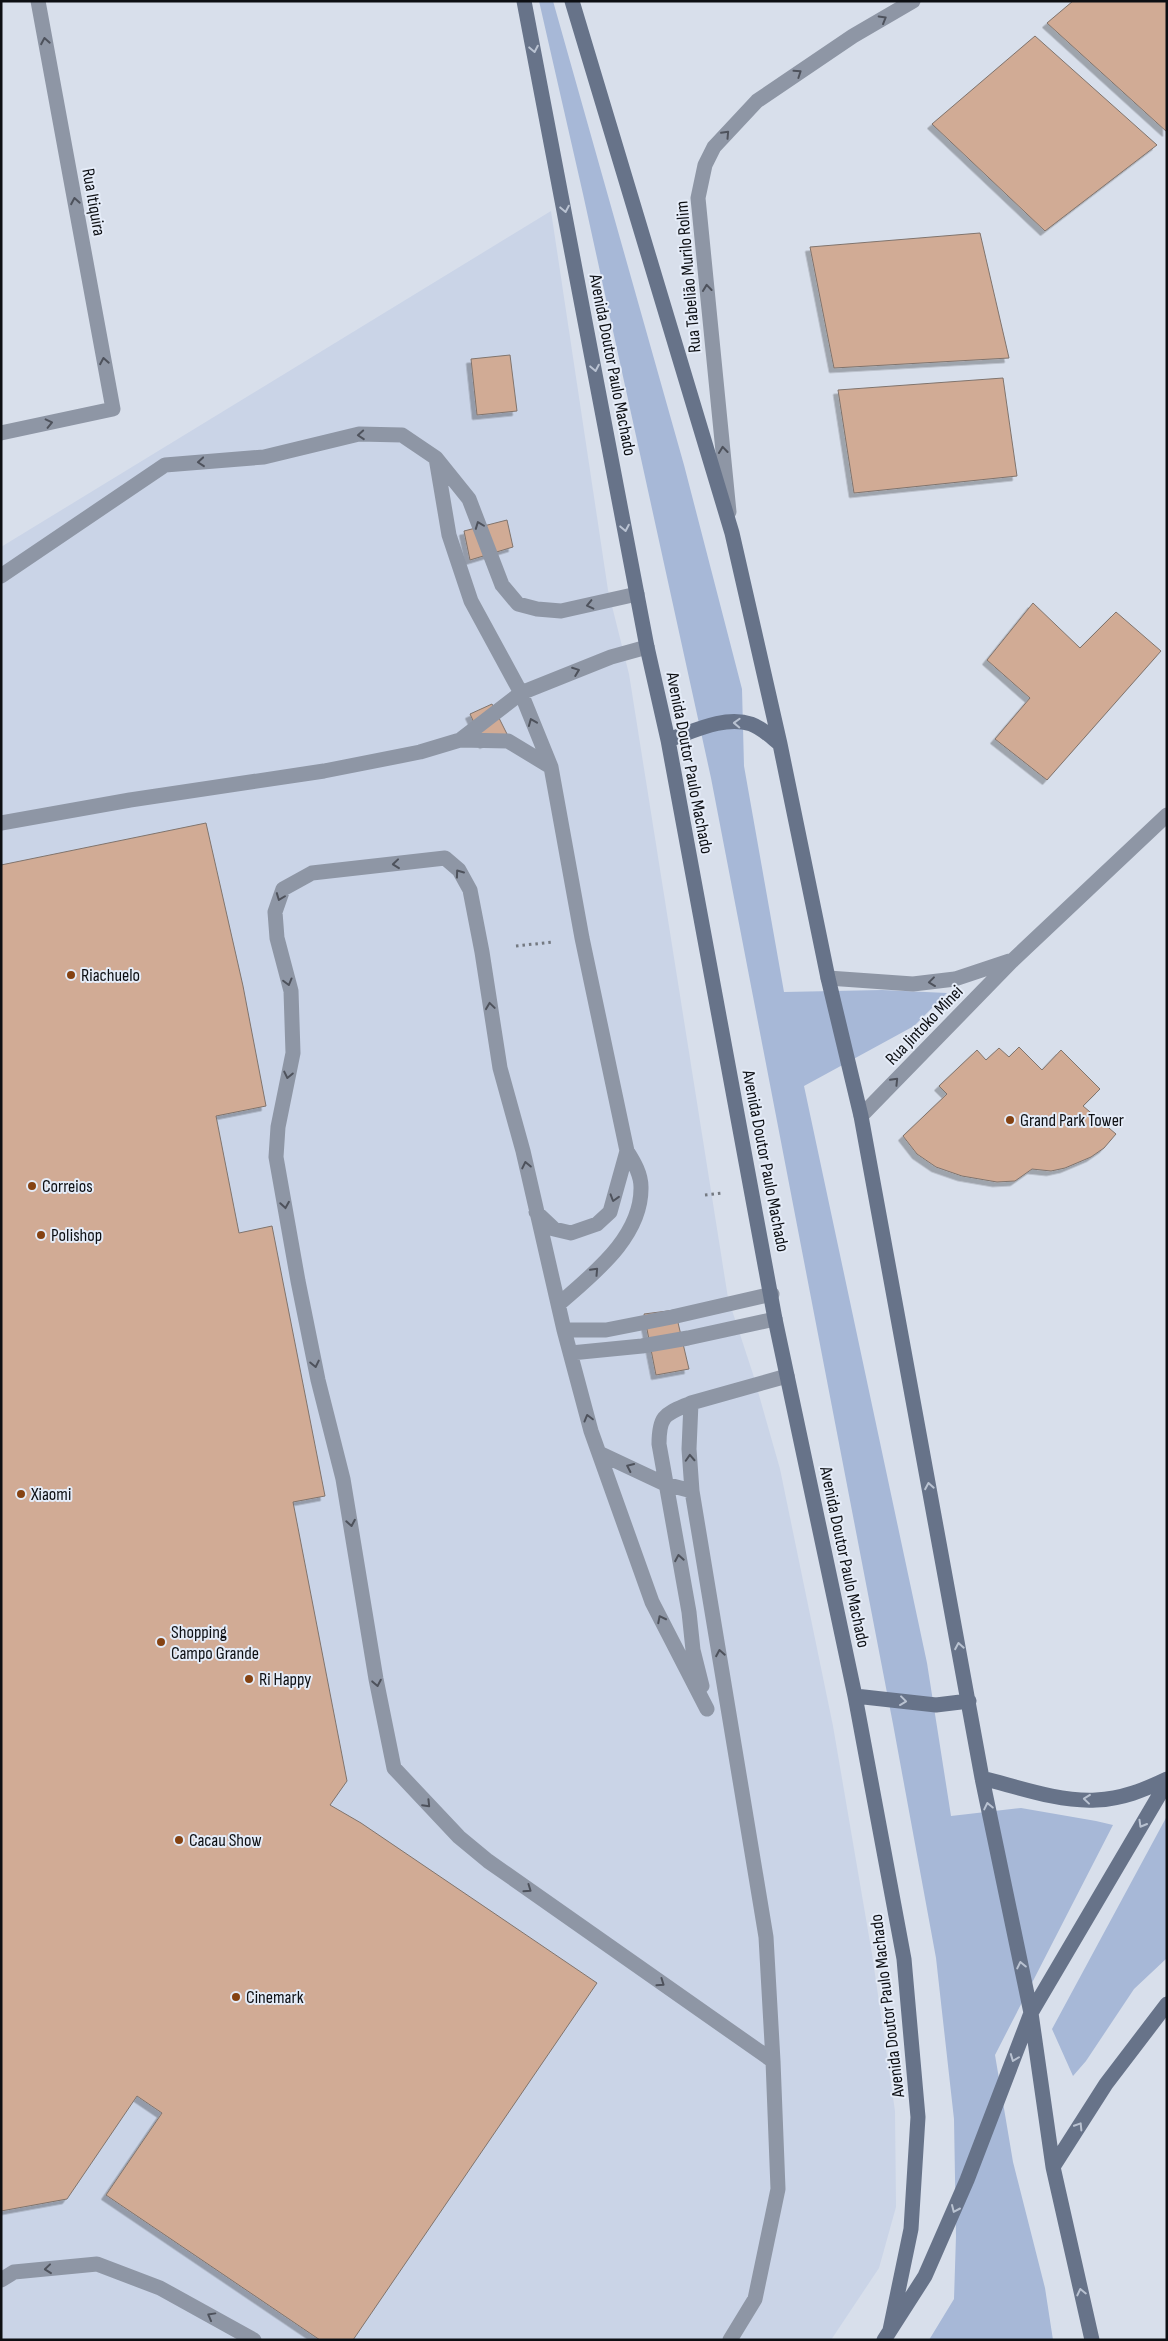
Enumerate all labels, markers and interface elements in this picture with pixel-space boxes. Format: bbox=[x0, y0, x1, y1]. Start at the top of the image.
one-way arrow bbox=[877, 15, 886, 25]
one-way arrow bbox=[41, 37, 51, 45]
one-way arrow bbox=[528, 45, 538, 54]
one-way arrow bbox=[792, 70, 801, 80]
one-way arrow bbox=[720, 131, 729, 140]
street label: Rua Itiquira bbox=[77, 167, 110, 238]
one-way arrow bbox=[70, 196, 80, 205]
street label: Rua Tabelião Murilo Rolim bbox=[671, 200, 706, 354]
one-way arrow bbox=[559, 204, 570, 213]
street label: Avenida Doutor Paulo Machado bbox=[584, 272, 640, 458]
one-way arrow bbox=[702, 284, 713, 292]
one-way arrow bbox=[100, 356, 110, 365]
one-way arrow bbox=[589, 364, 599, 373]
one-way arrow bbox=[44, 418, 53, 429]
one-way arrow bbox=[357, 429, 365, 440]
one-way arrow bbox=[718, 446, 729, 454]
one-way arrow bbox=[197, 456, 205, 467]
one-way arrow bbox=[475, 521, 485, 530]
one-way arrow bbox=[619, 524, 629, 532]
one-way arrow bbox=[585, 599, 594, 610]
one-way arrow bbox=[571, 667, 580, 677]
street label: Avenida Doutor Paulo Machado bbox=[661, 670, 717, 856]
one-way arrow bbox=[733, 717, 741, 728]
one-way arrow bbox=[528, 718, 538, 726]
one-way arrow bbox=[392, 858, 400, 869]
one-way arrow bbox=[456, 869, 465, 879]
one-way arrow bbox=[276, 893, 286, 901]
place label: Riachuelo bbox=[81, 965, 140, 986]
marker: Riachuelo bbox=[65, 969, 77, 981]
one-way arrow bbox=[928, 976, 936, 987]
one-way arrow bbox=[282, 978, 293, 987]
street label: Rua Jintoko Minei bbox=[881, 981, 968, 1070]
one-way arrow bbox=[486, 1002, 496, 1011]
street label: Avenida Doutor Paulo Machado bbox=[737, 1068, 793, 1254]
one-way arrow bbox=[283, 1071, 294, 1080]
one-way arrow bbox=[889, 1078, 898, 1087]
place label: Grand Park Tower bbox=[1020, 1110, 1124, 1131]
marker: Grand Park Tower bbox=[1004, 1114, 1016, 1126]
one-way arrow bbox=[521, 1160, 531, 1169]
place label: Correios bbox=[42, 1176, 93, 1197]
marker: Correios bbox=[26, 1180, 38, 1192]
one-way arrow bbox=[609, 1193, 619, 1202]
one-way arrow bbox=[279, 1201, 290, 1209]
place label: Polishop bbox=[51, 1225, 102, 1246]
marker: Polishop bbox=[35, 1229, 47, 1241]
one-way arrow bbox=[589, 1268, 598, 1277]
one-way arrow bbox=[309, 1360, 320, 1369]
one-way arrow bbox=[583, 1414, 593, 1422]
one-way arrow bbox=[685, 1454, 696, 1462]
one-way arrow bbox=[626, 1463, 635, 1474]
street label: Avenida Doutor Paulo Machado bbox=[815, 1464, 874, 1650]
one-way arrow bbox=[925, 1482, 935, 1491]
place label: Xiaomi bbox=[30, 1484, 71, 1505]
marker: Xiaomi bbox=[15, 1488, 27, 1500]
one-way arrow bbox=[345, 1518, 356, 1527]
one-way arrow bbox=[674, 1554, 684, 1563]
one-way arrow bbox=[657, 1616, 667, 1625]
place label: Shopping Campo Grande bbox=[171, 1622, 259, 1664]
marker: Shopping Campo Grande bbox=[155, 1636, 167, 1648]
one-way arrow bbox=[954, 1642, 964, 1650]
one-way arrow bbox=[715, 1649, 725, 1658]
place label: Ri Happy bbox=[259, 1669, 311, 1690]
marker: Ri Happy bbox=[243, 1673, 255, 1685]
one-way arrow bbox=[371, 1679, 381, 1687]
one-way arrow bbox=[899, 1696, 908, 1706]
one-way arrow bbox=[1082, 1794, 1090, 1805]
one-way arrow bbox=[421, 1798, 430, 1807]
one-way arrow bbox=[983, 1801, 994, 1810]
one-way arrow bbox=[1138, 1819, 1148, 1828]
place label: Cacau Show bbox=[189, 1830, 262, 1851]
marker: Cacau Show bbox=[173, 1834, 185, 1846]
one-way arrow bbox=[522, 1883, 532, 1892]
street label: Avenida Doutor Paulo Machado bbox=[866, 1913, 909, 2100]
one-way arrow bbox=[1017, 1960, 1027, 1969]
one-way arrow bbox=[655, 1977, 665, 1986]
place label: Cinemark bbox=[246, 1987, 304, 2008]
marker: Cinemark bbox=[230, 1991, 242, 2003]
one-way arrow bbox=[1010, 2053, 1020, 2062]
one-way arrow bbox=[1073, 2123, 1083, 2132]
one-way arrow bbox=[950, 2204, 961, 2213]
one-way arrow bbox=[44, 2263, 52, 2274]
one-way arrow bbox=[1077, 2288, 1087, 2297]
one-way arrow bbox=[208, 2313, 217, 2323]

